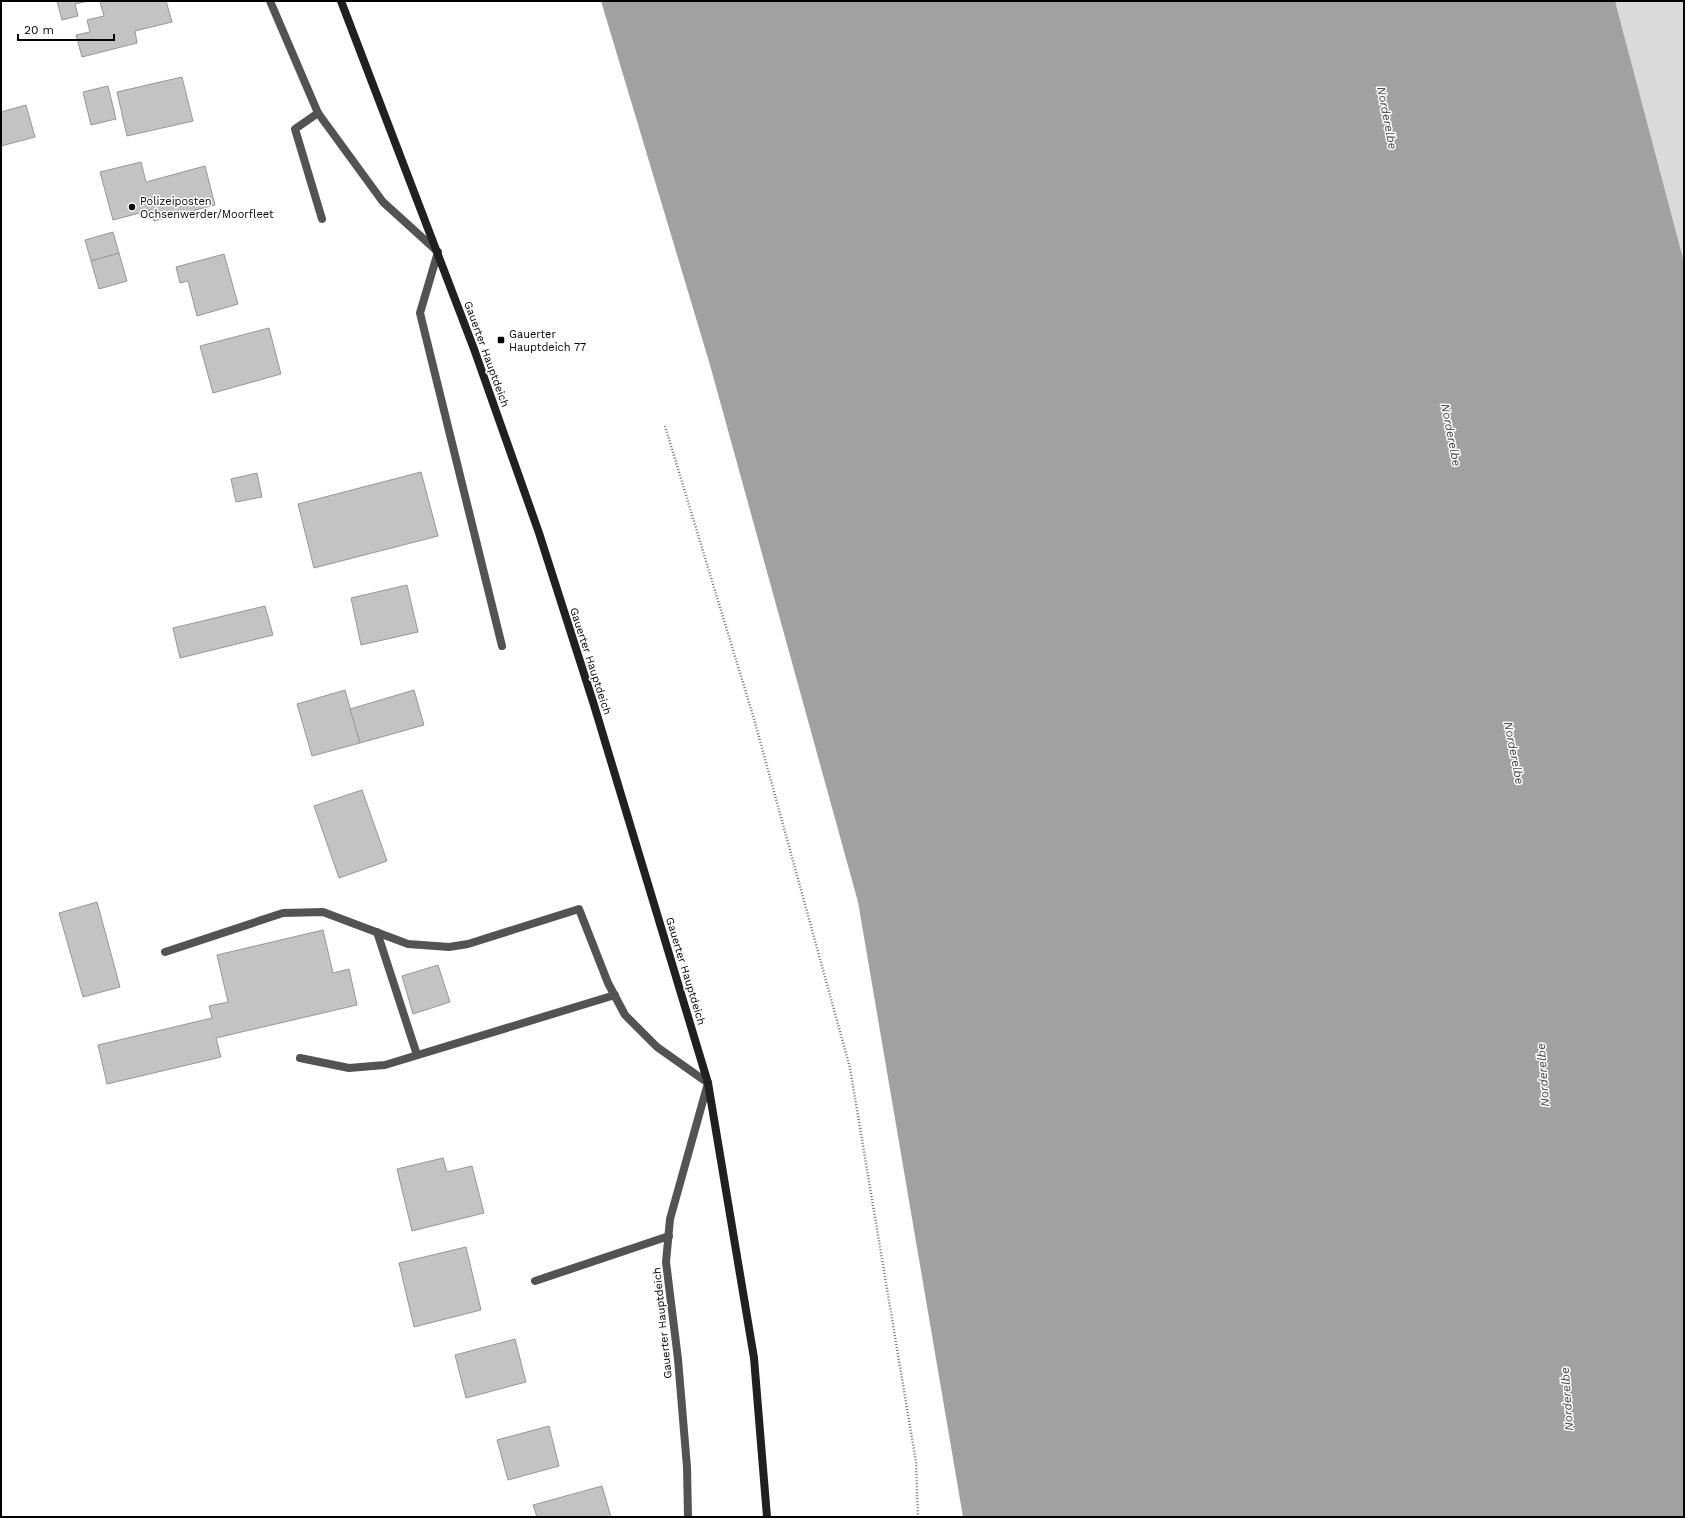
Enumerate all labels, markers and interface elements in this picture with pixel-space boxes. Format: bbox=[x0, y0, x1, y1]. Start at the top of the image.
scale bar bbox=[18, 16, 114, 42]
text: 20 m bbox=[24, 23, 54, 37]
water label: Norderelbe bbox=[1374, 85, 1400, 151]
place label: Polizeiposten Ochsenwerder/Moorfleet bbox=[140, 195, 274, 221]
marker: Polizeiposten Ochsenwerder/Moorfleet bbox=[127, 202, 137, 212]
street label: Gauerter Hauptdeich bbox=[461, 299, 512, 409]
place label: Gauerter Hauptdeich 77 bbox=[509, 328, 586, 354]
marker: Gauerter Hauptdeich 77 bbox=[496, 335, 506, 345]
water label: Norderelbe bbox=[1438, 402, 1464, 468]
street label: Gauerter Hauptdeich bbox=[567, 606, 614, 716]
water label: Norderelbe bbox=[1501, 720, 1527, 786]
street label: Gauerter Hauptdeich bbox=[663, 916, 708, 1027]
water label: Norderelbe bbox=[1534, 1043, 1552, 1107]
street label: Gauerter Hauptdeich bbox=[650, 1267, 675, 1379]
water label: Norderelbe bbox=[1558, 1367, 1576, 1431]

